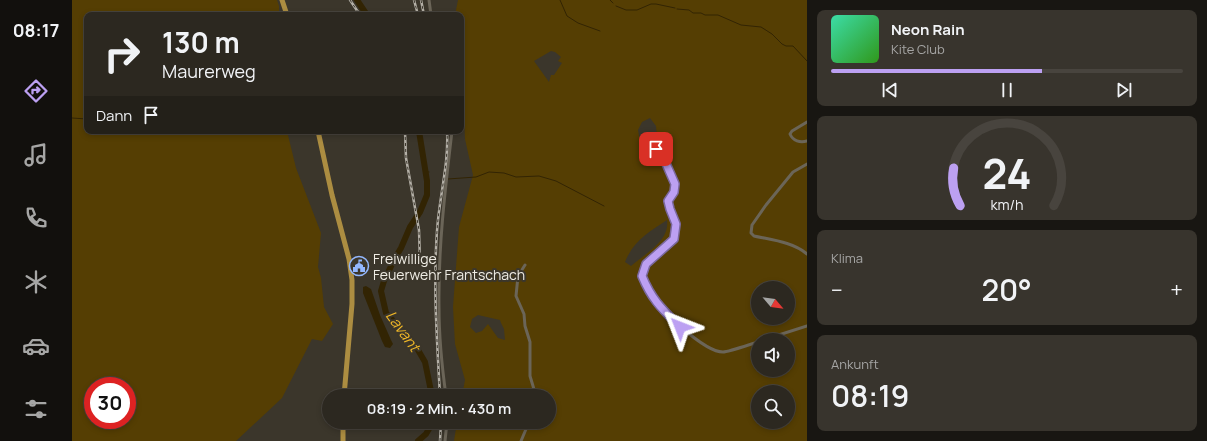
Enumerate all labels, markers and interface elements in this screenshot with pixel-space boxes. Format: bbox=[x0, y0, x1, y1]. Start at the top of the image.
text: 08:17 bbox=[13, 18, 59, 42]
text: Neon Rain bbox=[891, 19, 965, 40]
text: 130 m bbox=[162, 23, 240, 61]
icon: right bbox=[96, 28, 148, 80]
text: Kite Club bbox=[891, 40, 945, 58]
text: Maurerweg bbox=[162, 59, 256, 83]
icon: directions bbox=[22, 77, 50, 105]
icon: previous bbox=[879, 79, 901, 101]
icon: pause bbox=[996, 79, 1018, 101]
icon: next bbox=[1113, 79, 1135, 101]
icon: arrive bbox=[140, 104, 162, 126]
text: Dann bbox=[96, 105, 132, 126]
pin bbox=[639, 132, 673, 166]
icon: arrive bbox=[645, 138, 667, 160]
icon: music bbox=[22, 141, 50, 169]
text: 24 bbox=[982, 144, 1032, 200]
text: km/h bbox=[990, 194, 1024, 213]
icon: phone bbox=[22, 204, 50, 232]
place label: Freiwillige Feuerwehr Frantschach bbox=[373, 249, 525, 284]
text: Klima bbox=[831, 249, 863, 267]
public building icon: Freiwillige Feuerwehr Frantschach bbox=[348, 255, 370, 277]
icon: climate bbox=[22, 268, 50, 296]
text: 20° bbox=[981, 269, 1032, 310]
text: − bbox=[831, 275, 843, 305]
text: + bbox=[1170, 275, 1183, 305]
north arrow bbox=[751, 281, 795, 325]
map controls bbox=[751, 281, 795, 429]
water label: Lavant bbox=[381, 306, 426, 357]
position arrow bbox=[659, 306, 701, 348]
icon: car bbox=[22, 332, 50, 360]
button: sound bbox=[751, 333, 795, 377]
text: Ankunft bbox=[831, 355, 879, 373]
text: 08:19 bbox=[831, 375, 909, 416]
speed limit sign: 30 bbox=[84, 377, 136, 429]
button: search bbox=[751, 385, 795, 429]
icon: filters bbox=[22, 395, 50, 423]
text: 08:19 · 2 Min. · 430 m bbox=[367, 398, 511, 419]

